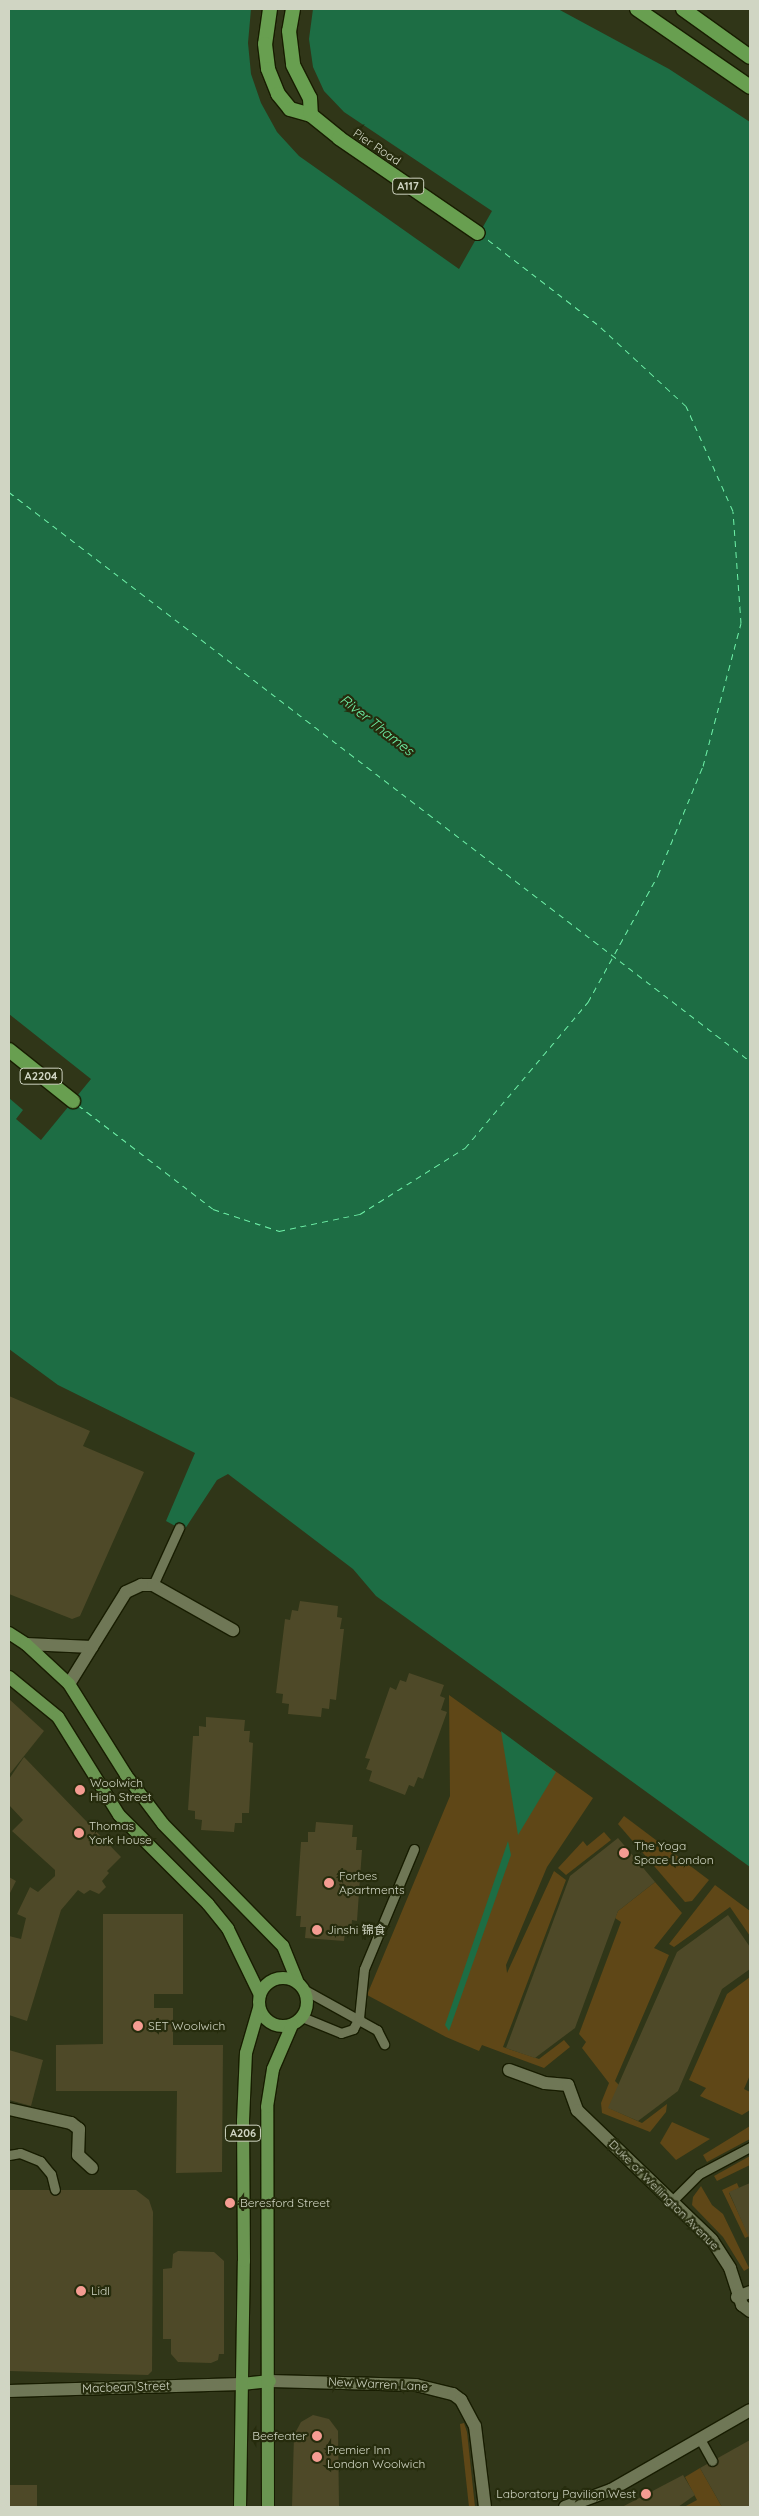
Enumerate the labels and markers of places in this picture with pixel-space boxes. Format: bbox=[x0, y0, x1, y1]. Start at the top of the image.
place label: Woolwich High Street bbox=[90, 1776, 152, 1804]
marker: Woolwich High Street bbox=[74, 1784, 86, 1796]
place label: Thomas York House bbox=[89, 1819, 152, 1847]
marker: Thomas York House bbox=[73, 1827, 85, 1839]
place label: The Yoga Space London bbox=[634, 1839, 714, 1867]
marker: The Yoga Space London bbox=[618, 1847, 630, 1859]
place label: Forbes Apartments bbox=[339, 1869, 405, 1897]
marker: Forbes Apartments bbox=[323, 1877, 335, 1889]
place label: Jinshi 锦食 bbox=[327, 1923, 386, 1937]
marker: Jinshi 锦食 bbox=[311, 1924, 323, 1936]
place label: SET Woolwich bbox=[148, 2019, 225, 2033]
marker: SET Woolwich bbox=[132, 2020, 144, 2032]
place label: Beresford Street bbox=[240, 2196, 330, 2210]
marker: Beresford Street bbox=[224, 2197, 236, 2209]
place label: Lidl bbox=[91, 2284, 110, 2298]
marker: Lidl bbox=[75, 2285, 87, 2297]
place label: Beefeater bbox=[252, 2429, 307, 2443]
marker: Beefeater bbox=[311, 2430, 323, 2442]
place label: Premier Inn London Woolwich bbox=[327, 2443, 425, 2471]
marker: Premier Inn London Woolwich bbox=[311, 2451, 323, 2463]
place label: Laboratory Pavilion West bbox=[496, 2487, 636, 2501]
marker: Laboratory Pavilion West bbox=[640, 2488, 652, 2500]

